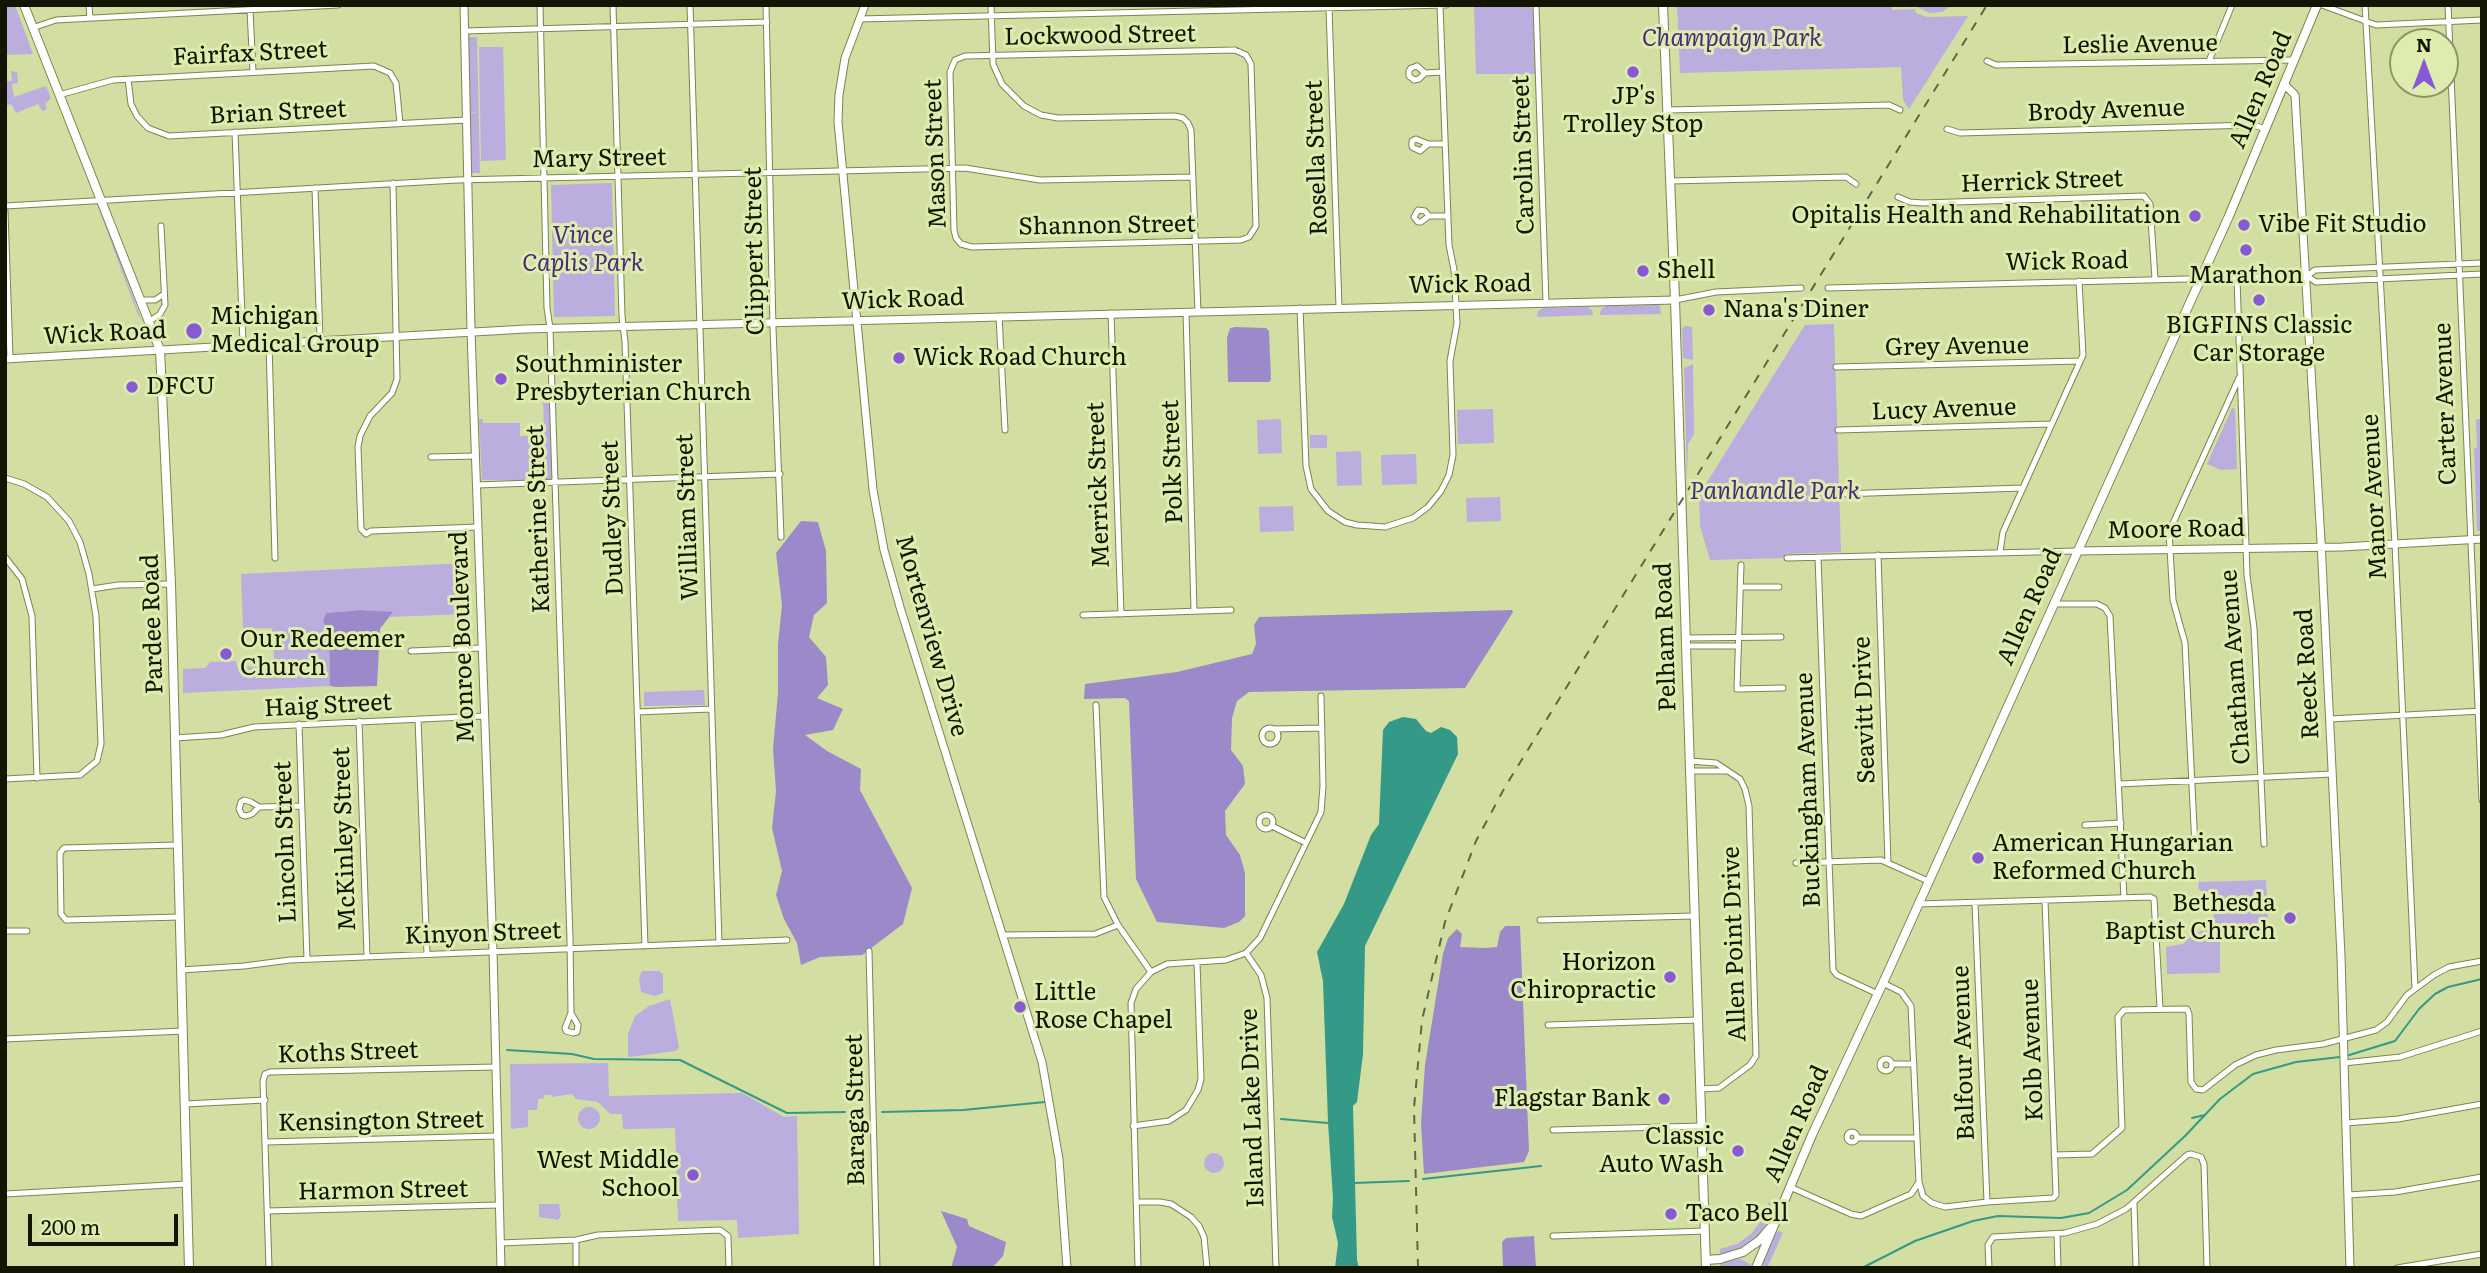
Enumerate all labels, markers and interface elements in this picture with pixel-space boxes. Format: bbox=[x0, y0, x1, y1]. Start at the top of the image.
street label: Lockwood Street bbox=[1004, 20, 1196, 52]
park label: Champaign Park bbox=[1642, 25, 1822, 53]
street label: Allen Road bbox=[2223, 27, 2299, 153]
north arrow bbox=[2389, 28, 2459, 98]
street label: Leslie Avenue bbox=[2062, 29, 2218, 61]
text: N bbox=[2416, 30, 2432, 58]
street label: Fairfax Street bbox=[172, 36, 328, 72]
marker: JP's Trolley Stop bbox=[1625, 64, 1641, 80]
street label: Carolin Street bbox=[1507, 75, 1541, 235]
street label: Mason Street bbox=[919, 78, 953, 230]
street label: Rosella Street bbox=[1300, 80, 1334, 236]
place label: JP's Trolley Stop bbox=[1563, 83, 1703, 139]
street label: Brody Avenue bbox=[2027, 94, 2185, 128]
street label: Brian Street bbox=[209, 95, 347, 131]
street label: Mary Street bbox=[531, 143, 667, 175]
street label: Herrick Street bbox=[1960, 165, 2124, 199]
street label: Clippert Street bbox=[739, 166, 771, 336]
place label: Opitalis Health and Rehabilitation bbox=[1791, 202, 2181, 230]
marker: Opitalis Health and Rehabilitation bbox=[2187, 208, 2203, 224]
street label: Shannon Street bbox=[1018, 210, 1196, 242]
place label: Vibe Fit Studio bbox=[2258, 211, 2427, 239]
marker: Vibe Fit Studio bbox=[2236, 217, 2252, 233]
park label: Vince Caplis Park bbox=[522, 222, 644, 278]
marker: Marathon bbox=[2238, 242, 2254, 258]
street label: Wick Road bbox=[2005, 247, 2129, 277]
place label: Shell bbox=[1657, 257, 1715, 285]
place label: Marathon bbox=[2188, 262, 2304, 290]
marker: Shell bbox=[1635, 263, 1651, 279]
street label: Wick Road bbox=[1408, 270, 1532, 300]
street label: Wick Road bbox=[841, 283, 965, 317]
marker: BIGFINS Classic Car Storage bbox=[2251, 292, 2267, 308]
place label: Nana's Diner bbox=[1723, 296, 1869, 324]
marker: Nana's Diner bbox=[1701, 302, 1717, 318]
place label: Michigan Medical Group bbox=[210, 303, 380, 359]
place label: BIGFINS Classic Car Storage bbox=[2166, 312, 2352, 368]
street label: Wick Road bbox=[43, 316, 167, 352]
marker: Michigan Medical Group bbox=[184, 321, 204, 341]
street label: Carter Avenue bbox=[2429, 322, 2463, 486]
street label: Grey Avenue bbox=[1885, 331, 2029, 363]
place label: Wick Road Church bbox=[913, 344, 1127, 372]
marker: Wick Road Church bbox=[891, 350, 907, 366]
place label: Southminister Presbyterian Church bbox=[515, 351, 751, 407]
marker: Southminister Presbyterian Church bbox=[493, 371, 509, 387]
place label: DFCU bbox=[146, 373, 215, 401]
marker: DFCU bbox=[124, 379, 140, 395]
street label: Lucy Avenue bbox=[1871, 393, 2017, 427]
street label: Polk Street bbox=[1156, 399, 1190, 525]
street label: Merrick Street bbox=[1082, 401, 1116, 569]
street label: Manor Avenue bbox=[2356, 413, 2394, 581]
street label: Katherine Street bbox=[521, 424, 557, 614]
street label: William Street bbox=[671, 433, 705, 601]
street label: Dudley Street bbox=[596, 440, 630, 596]
park label: Panhandle Park bbox=[1689, 478, 1861, 506]
street label: Moore Road bbox=[2107, 514, 2245, 546]
street label: Monroe Boulevard bbox=[445, 530, 481, 744]
street label: Mortenview Drive bbox=[888, 532, 974, 740]
street label: Allen Road bbox=[1992, 544, 2068, 670]
street label: Pardee Road bbox=[136, 553, 170, 695]
street label: Pelham Road bbox=[1649, 562, 1683, 712]
street label: Chatham Avenue bbox=[2215, 569, 2257, 765]
street label: Reeck Road bbox=[2290, 608, 2326, 740]
place label: Our Redeemer Church bbox=[240, 626, 405, 682]
street label: Seavitt Drive bbox=[1848, 636, 1882, 784]
marker: Our Redeemer Church bbox=[218, 646, 234, 662]
street label: Buckingham Avenue bbox=[1791, 672, 1827, 908]
street label: Haig Street bbox=[263, 688, 393, 724]
street label: McKinley Street bbox=[327, 746, 363, 932]
street label: Lincoln Street bbox=[269, 761, 303, 923]
place label: American Hungarian Reformed Church bbox=[1992, 830, 2234, 886]
street label: Allen Point Drive bbox=[1717, 846, 1753, 1042]
marker: American Hungarian Reformed Church bbox=[1970, 850, 1986, 866]
place label: Bethesda Baptist Church bbox=[2104, 890, 2276, 946]
marker: Bethesda Baptist Church bbox=[2282, 910, 2298, 926]
street label: Kinyon Street bbox=[404, 917, 562, 951]
place label: Horizon Chiropractic bbox=[1510, 949, 1656, 1005]
street label: Balfour Avenue bbox=[1947, 965, 1981, 1141]
marker: Horizon Chiropractic bbox=[1662, 969, 1678, 985]
street label: Kolb Avenue bbox=[2016, 978, 2050, 1122]
place label: Little Rose Chapel bbox=[1034, 979, 1173, 1035]
marker: Little Rose Chapel bbox=[1012, 999, 1028, 1015]
street label: Island Lake Drive bbox=[1235, 1008, 1271, 1208]
street label: Baraga Street bbox=[840, 1034, 872, 1186]
street label: Koths Street bbox=[277, 1036, 419, 1070]
street label: Allen Road bbox=[1759, 1061, 1835, 1187]
place label: Flagstar Bank bbox=[1494, 1085, 1650, 1113]
marker: Flagstar Bank bbox=[1656, 1091, 1672, 1107]
street label: Kensington Street bbox=[278, 1106, 484, 1138]
place label: Classic Auto Wash bbox=[1599, 1123, 1724, 1179]
marker: Classic Auto Wash bbox=[1730, 1143, 1746, 1159]
place label: West Middle School bbox=[537, 1147, 679, 1203]
marker: West Middle School bbox=[685, 1167, 701, 1183]
street label: Harmon Street bbox=[298, 1175, 468, 1207]
scale bar bbox=[32, 1200, 182, 1244]
place label: Taco Bell bbox=[1685, 1200, 1789, 1228]
marker: Taco Bell bbox=[1663, 1206, 1679, 1222]
text: 200 m bbox=[41, 1210, 101, 1241]

